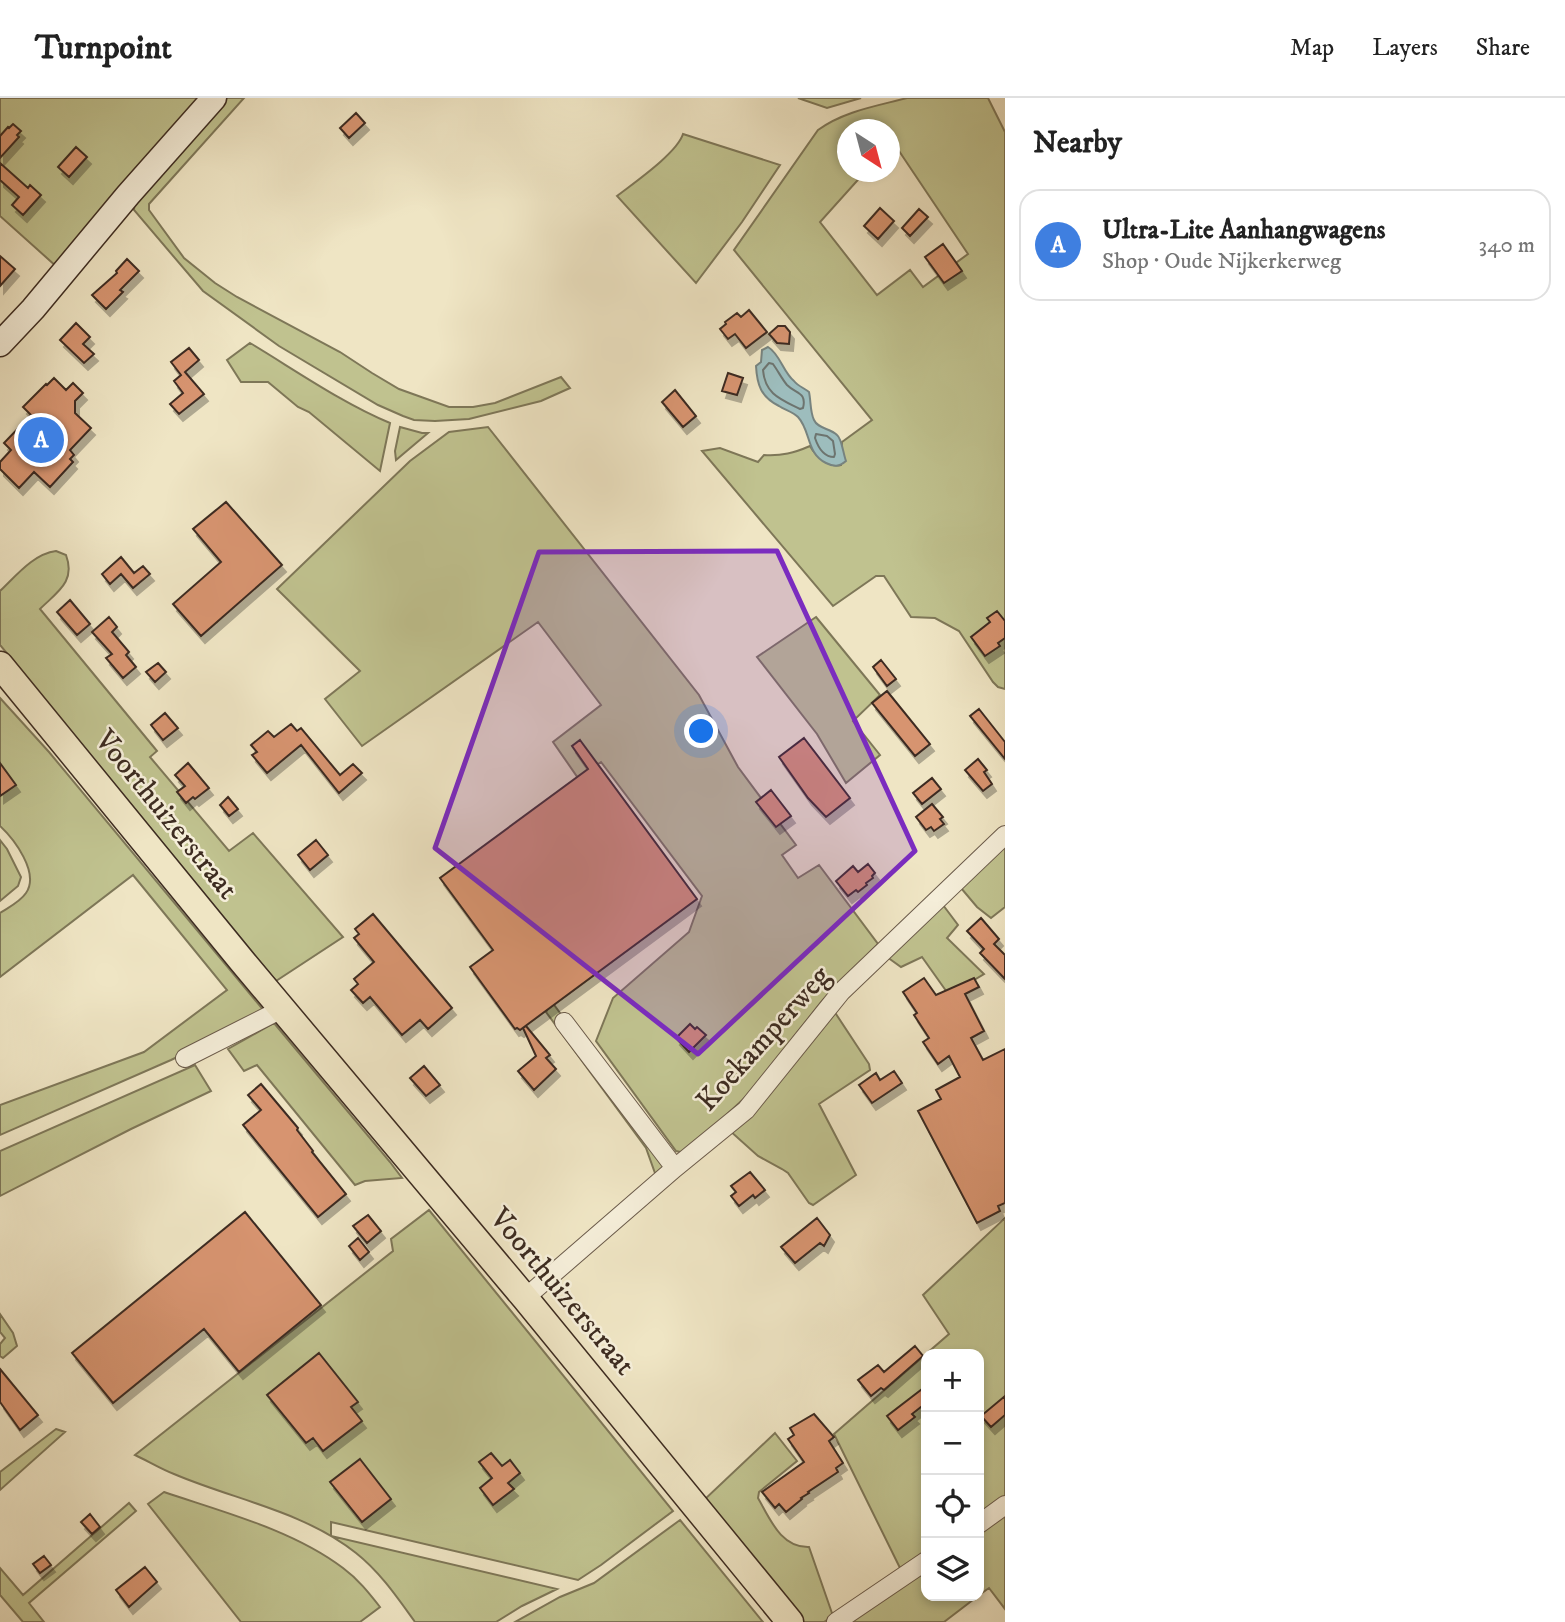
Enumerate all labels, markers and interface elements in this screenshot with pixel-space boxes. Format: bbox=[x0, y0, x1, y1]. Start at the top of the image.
text: Turnpoint bbox=[35, 28, 172, 69]
text: Map bbox=[1290, 33, 1334, 63]
text: Layers bbox=[1372, 33, 1438, 63]
text: Share bbox=[1476, 33, 1530, 63]
north arrow bbox=[837, 119, 900, 182]
text: Nearby bbox=[1033, 125, 1122, 162]
text: Ultra-Lite Aanhangwagens bbox=[1102, 214, 1385, 247]
text: A bbox=[1051, 231, 1065, 260]
text: 340 m bbox=[1479, 231, 1535, 260]
text: Shop · Oude Nijkerkerweg bbox=[1102, 247, 1341, 276]
pin: A bbox=[18, 414, 64, 466]
your location bbox=[684, 714, 718, 748]
street label: Voorthuizerstraat bbox=[86, 722, 246, 907]
street label: Koekamperweg bbox=[689, 958, 839, 1119]
street label: Voorthuizerstraat bbox=[481, 1200, 643, 1383]
map controls bbox=[921, 1349, 984, 1601]
button: + bbox=[921, 1349, 984, 1412]
button: − bbox=[921, 1412, 984, 1475]
button: locate bbox=[921, 1475, 984, 1538]
button: layers bbox=[921, 1538, 984, 1601]

